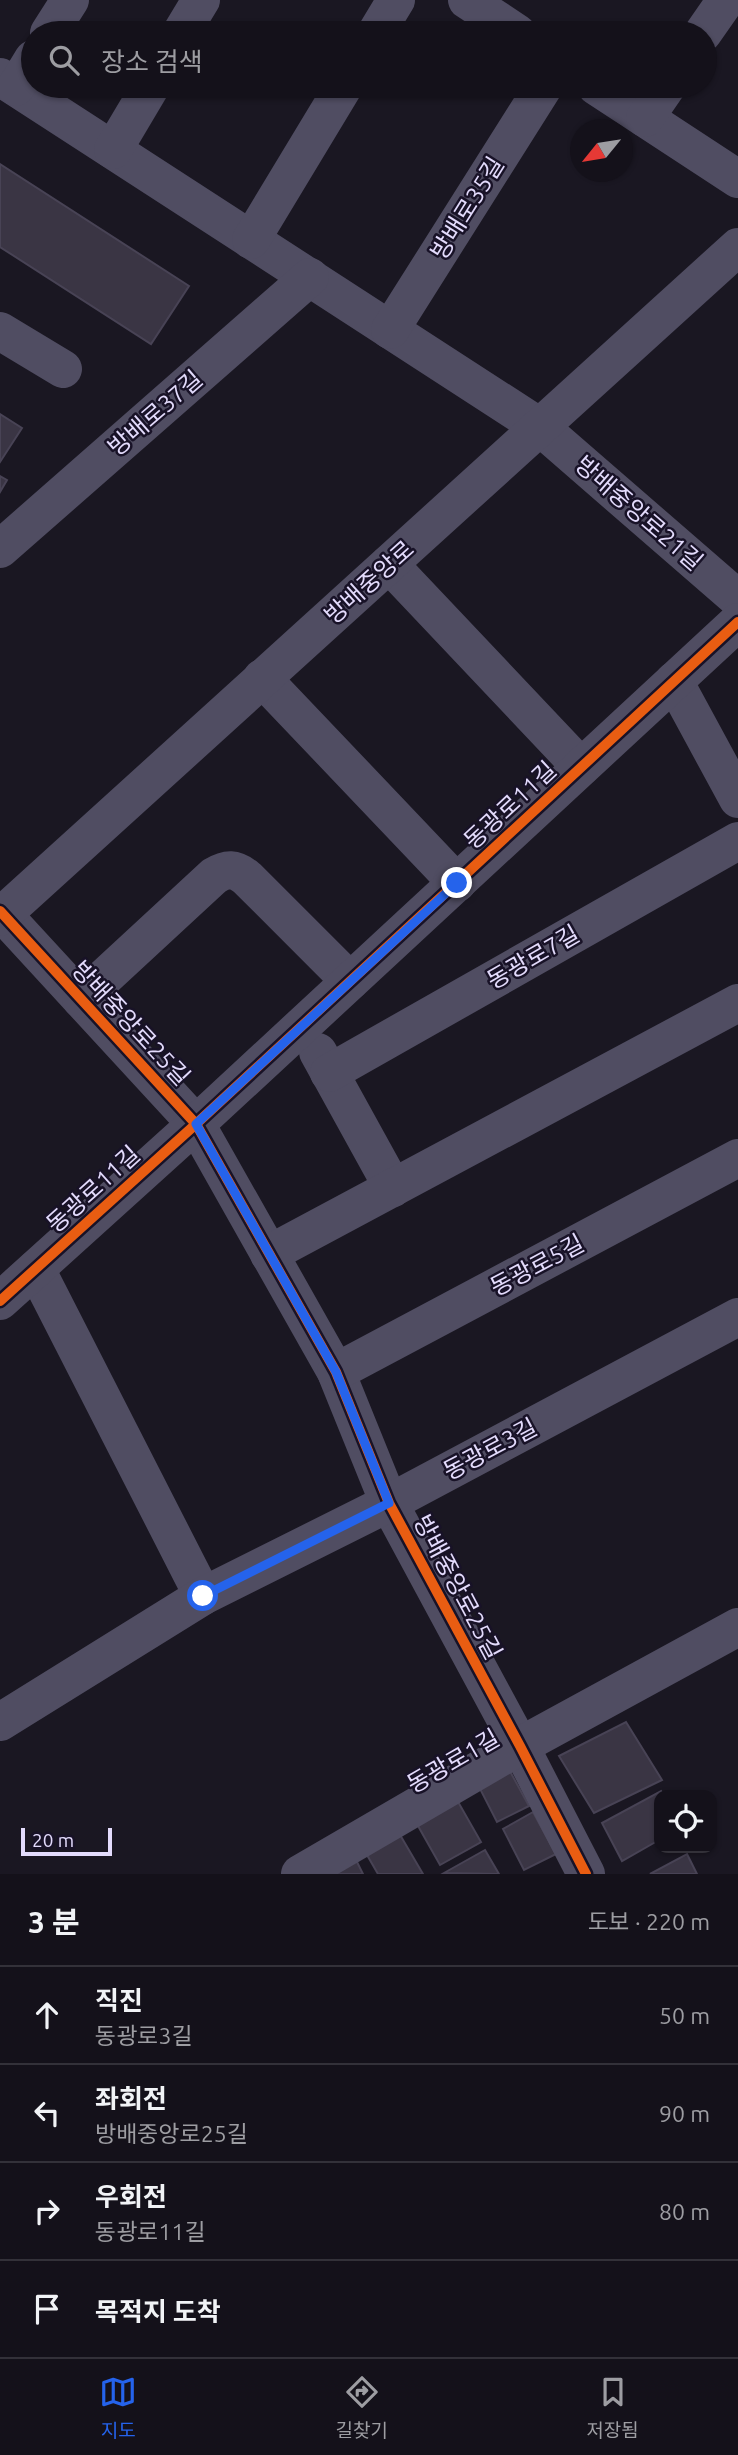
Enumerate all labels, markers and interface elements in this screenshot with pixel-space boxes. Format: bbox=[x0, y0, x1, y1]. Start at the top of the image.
search box bbox=[21, 21, 717, 98]
icon: search bbox=[45, 41, 83, 79]
text: 장소 검색 bbox=[101, 47, 203, 76]
north arrow bbox=[570, 119, 633, 182]
street label: 방배로35길 bbox=[425, 152, 509, 264]
street label: 방배로37길 bbox=[103, 365, 207, 461]
street label: 방배중앙로21길 bbox=[570, 450, 708, 576]
street label: 방배중앙로 bbox=[319, 535, 419, 629]
street label: 동광로11길 bbox=[459, 756, 561, 854]
route end bbox=[441, 867, 472, 898]
street label: 동광로7길 bbox=[482, 920, 584, 994]
street label: 방배중앙로25길 bbox=[67, 955, 195, 1091]
street label: 동광로11길 bbox=[41, 1140, 145, 1238]
street label: 동광로5길 bbox=[486, 1229, 588, 1301]
street label: 동광로3길 bbox=[439, 1413, 541, 1485]
street label: 방배중앙로25길 bbox=[409, 1510, 507, 1664]
route start bbox=[187, 1580, 218, 1611]
street label: 동광로1길 bbox=[402, 1724, 504, 1798]
map controls bbox=[654, 1790, 717, 1853]
button: locate bbox=[654, 1790, 717, 1853]
scale bar bbox=[21, 1825, 112, 1857]
text: 20 m bbox=[32, 1829, 74, 1851]
text: 3 분 bbox=[28, 1905, 80, 1939]
text: 도보 · 220 m bbox=[587, 1909, 710, 1934]
text: 직진 bbox=[95, 1986, 143, 2015]
icon: ahead bbox=[28, 1996, 66, 2034]
text: 50 m bbox=[659, 2003, 710, 2028]
text: 동광로3길 bbox=[95, 2023, 193, 2048]
text: 좌회전 bbox=[95, 2084, 167, 2113]
icon: left bbox=[28, 2094, 66, 2132]
text: 90 m bbox=[659, 2101, 710, 2126]
text: 방배중앙로25길 bbox=[95, 2121, 248, 2146]
text: 우회전 bbox=[95, 2182, 167, 2211]
icon: right bbox=[28, 2192, 66, 2230]
text: 80 m bbox=[659, 2199, 710, 2224]
text: 동광로11길 bbox=[95, 2219, 206, 2244]
icon: arrive bbox=[28, 2290, 66, 2328]
text: 목적지 도착 bbox=[95, 2297, 221, 2326]
tab: 지도 bbox=[99, 2373, 137, 2442]
tab: 길찾기 bbox=[336, 2373, 388, 2442]
tab: 저장됨 bbox=[586, 2373, 639, 2442]

